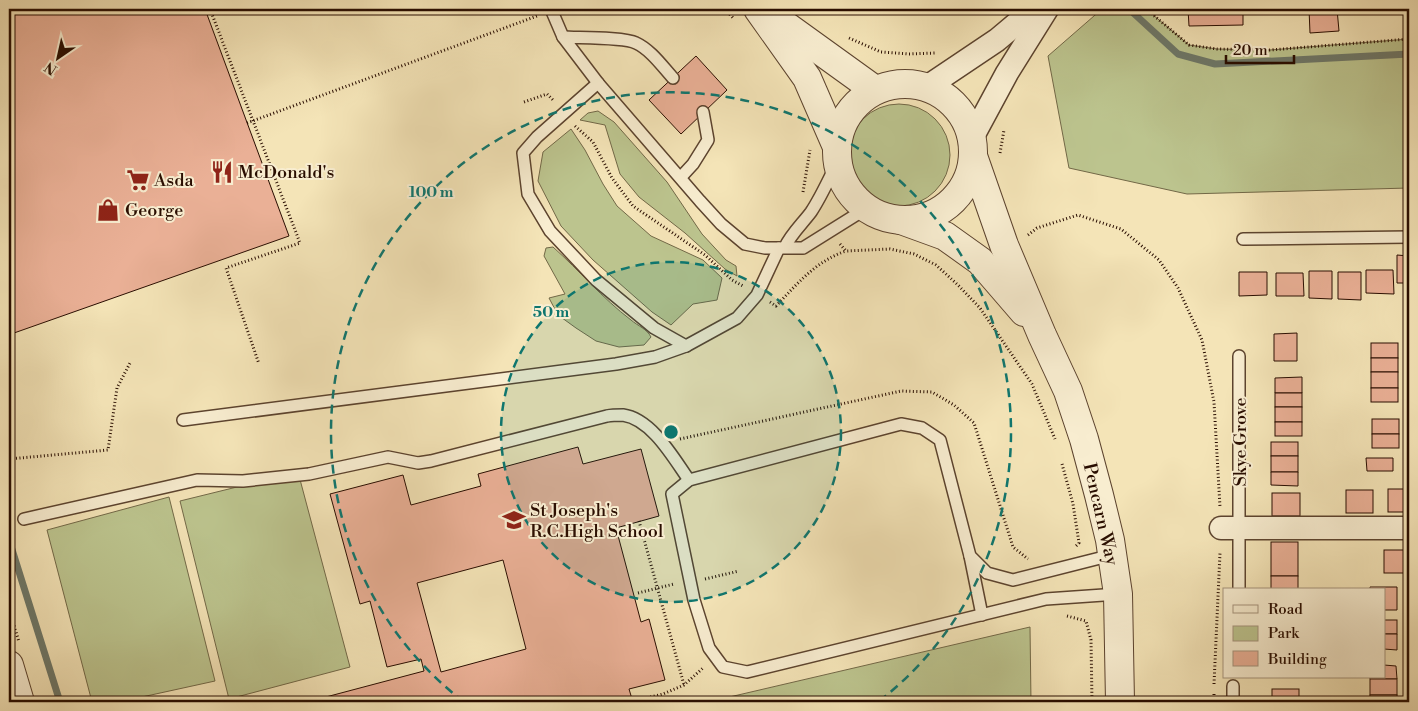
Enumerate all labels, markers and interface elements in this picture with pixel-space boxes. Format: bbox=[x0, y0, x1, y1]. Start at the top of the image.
north arrow bbox=[32, 32, 82, 82]
scale bar bbox=[1226, 32, 1293, 64]
text: 20 m bbox=[1233, 41, 1268, 60]
text: N bbox=[42, 57, 61, 79]
restaurant icon: McDonald's bbox=[209, 159, 235, 185]
place label: McDonald's bbox=[238, 161, 335, 184]
supermarket icon: Asda bbox=[125, 167, 151, 193]
place label: Asda bbox=[153, 169, 194, 192]
text: 100 m bbox=[409, 183, 454, 202]
shop icon: George bbox=[95, 197, 121, 223]
place label: George bbox=[125, 199, 183, 222]
text: 50 m bbox=[533, 303, 569, 322]
street label: Skye Grove bbox=[1229, 397, 1252, 487]
centre of rings bbox=[662, 423, 680, 441]
street label: Pencarn Way bbox=[1078, 461, 1124, 568]
place label: St Joseph's R.C.High School bbox=[530, 499, 664, 543]
school or university icon: St Joseph's R.C.High School bbox=[501, 507, 527, 533]
legend bbox=[1223, 588, 1386, 678]
text: Road bbox=[1268, 600, 1303, 619]
text: Park bbox=[1268, 624, 1300, 643]
text: Building bbox=[1267, 650, 1327, 669]

